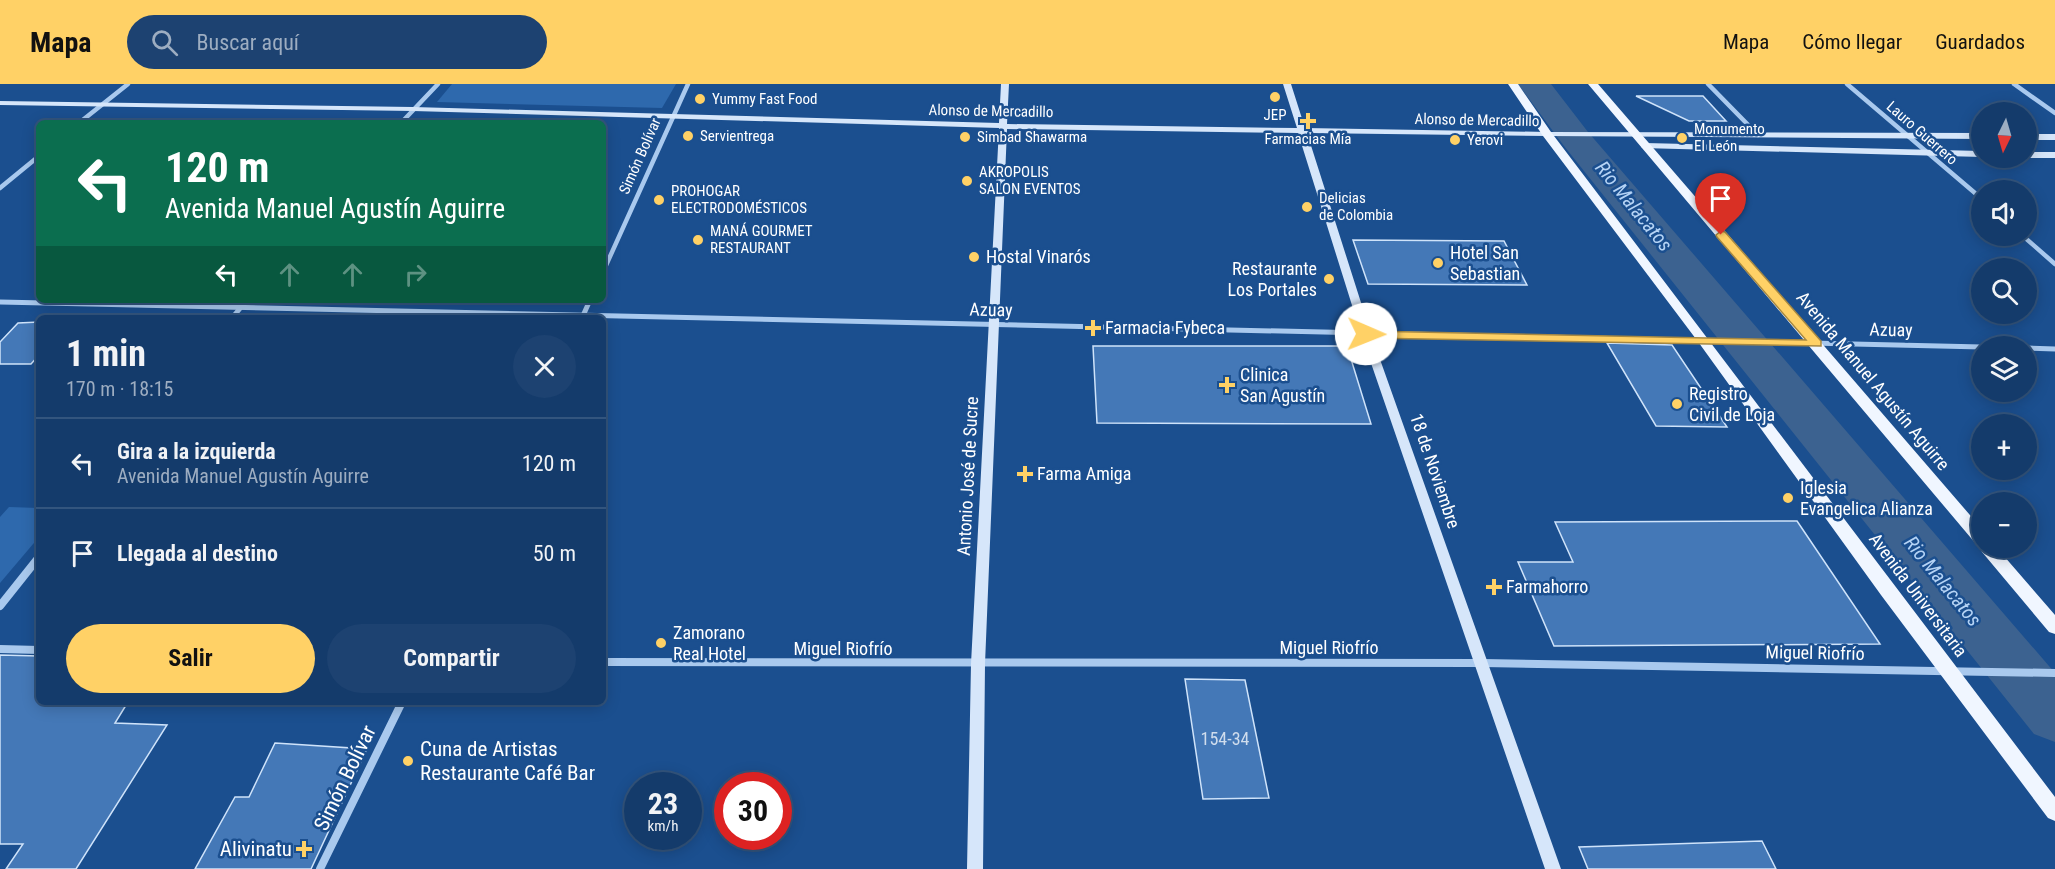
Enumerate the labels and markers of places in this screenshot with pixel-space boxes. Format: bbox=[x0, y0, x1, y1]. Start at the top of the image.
place label: Yummy Fast Food bbox=[712, 90, 818, 108]
marker: JEP bbox=[1268, 90, 1282, 104]
marker: Yummy Fast Food bbox=[693, 92, 707, 106]
place label: JEP bbox=[1263, 106, 1287, 124]
marker: Farmacias Mía bbox=[1301, 114, 1315, 128]
place label: Monumento El León bbox=[1694, 120, 1765, 155]
place label: Servientrega bbox=[700, 127, 774, 145]
place label: Simbad Shawarma bbox=[977, 128, 1087, 146]
marker: Servientrega bbox=[681, 129, 695, 143]
marker: Simbad Shawarma bbox=[958, 130, 972, 144]
place label: Farmacias Mía bbox=[1264, 130, 1352, 148]
place label: Yerovi bbox=[1467, 131, 1503, 149]
marker: Monumento El León bbox=[1675, 131, 1689, 145]
marker: Yerovi bbox=[1448, 133, 1462, 147]
place label: AKROPOLIS SALON EVENTOS bbox=[979, 163, 1081, 198]
pin bbox=[1695, 173, 1746, 235]
marker: AKROPOLIS SALON EVENTOS bbox=[960, 174, 974, 188]
place label: PROHOGAR ELECTRODOMÉSTICOS bbox=[671, 182, 807, 217]
place label: Delicias de Colombia bbox=[1319, 189, 1393, 224]
marker: PROHOGAR ELECTRODOMÉSTICOS bbox=[652, 193, 666, 207]
marker: Delicias de Colombia bbox=[1300, 200, 1314, 214]
place label: MANÁ GOURMET RESTAURANT bbox=[710, 222, 813, 257]
marker: MANÁ GOURMET RESTAURANT bbox=[691, 233, 705, 247]
place label: Hotel San Sebastian bbox=[1450, 242, 1520, 284]
place label: Hostal Vinarós bbox=[986, 246, 1091, 267]
marker: Hostal Vinarós bbox=[967, 250, 981, 264]
marker: Hotel San Sebastian bbox=[1431, 256, 1445, 270]
place label: Restaurante Los Portales bbox=[1228, 258, 1317, 300]
marker: Restaurante Los Portales bbox=[1322, 272, 1336, 286]
place label: Farmacia Fybeca bbox=[1105, 317, 1225, 338]
marker: Farmacia Fybeca bbox=[1086, 321, 1100, 335]
place label: Clinica San Agustín bbox=[1240, 364, 1325, 406]
marker: Clinica San Agustín bbox=[1218, 376, 1236, 394]
place label: Registro Civil de Loja bbox=[1689, 383, 1775, 425]
marker: Registro Civil de Loja bbox=[1670, 397, 1684, 411]
place label: Farma Amiga bbox=[1037, 463, 1131, 484]
marker: Farma Amiga bbox=[1018, 467, 1032, 481]
place label: Iglesia Evangelica Alianza bbox=[1800, 477, 1933, 519]
marker: Iglesia Evangelica Alianza bbox=[1781, 491, 1795, 505]
place label: Farmahorro bbox=[1506, 576, 1588, 597]
marker: Farmahorro bbox=[1487, 580, 1501, 594]
place label: Zamorano Real Hotel bbox=[673, 622, 746, 664]
marker: Zamorano Real Hotel bbox=[654, 636, 668, 650]
place label: Cuna de Artistas Restaurante Café Bar bbox=[420, 737, 595, 785]
marker: Cuna de Artistas Restaurante Café Bar bbox=[401, 754, 415, 768]
place label: Alivinatu bbox=[220, 837, 292, 861]
marker: Alivinatu bbox=[297, 842, 311, 856]

